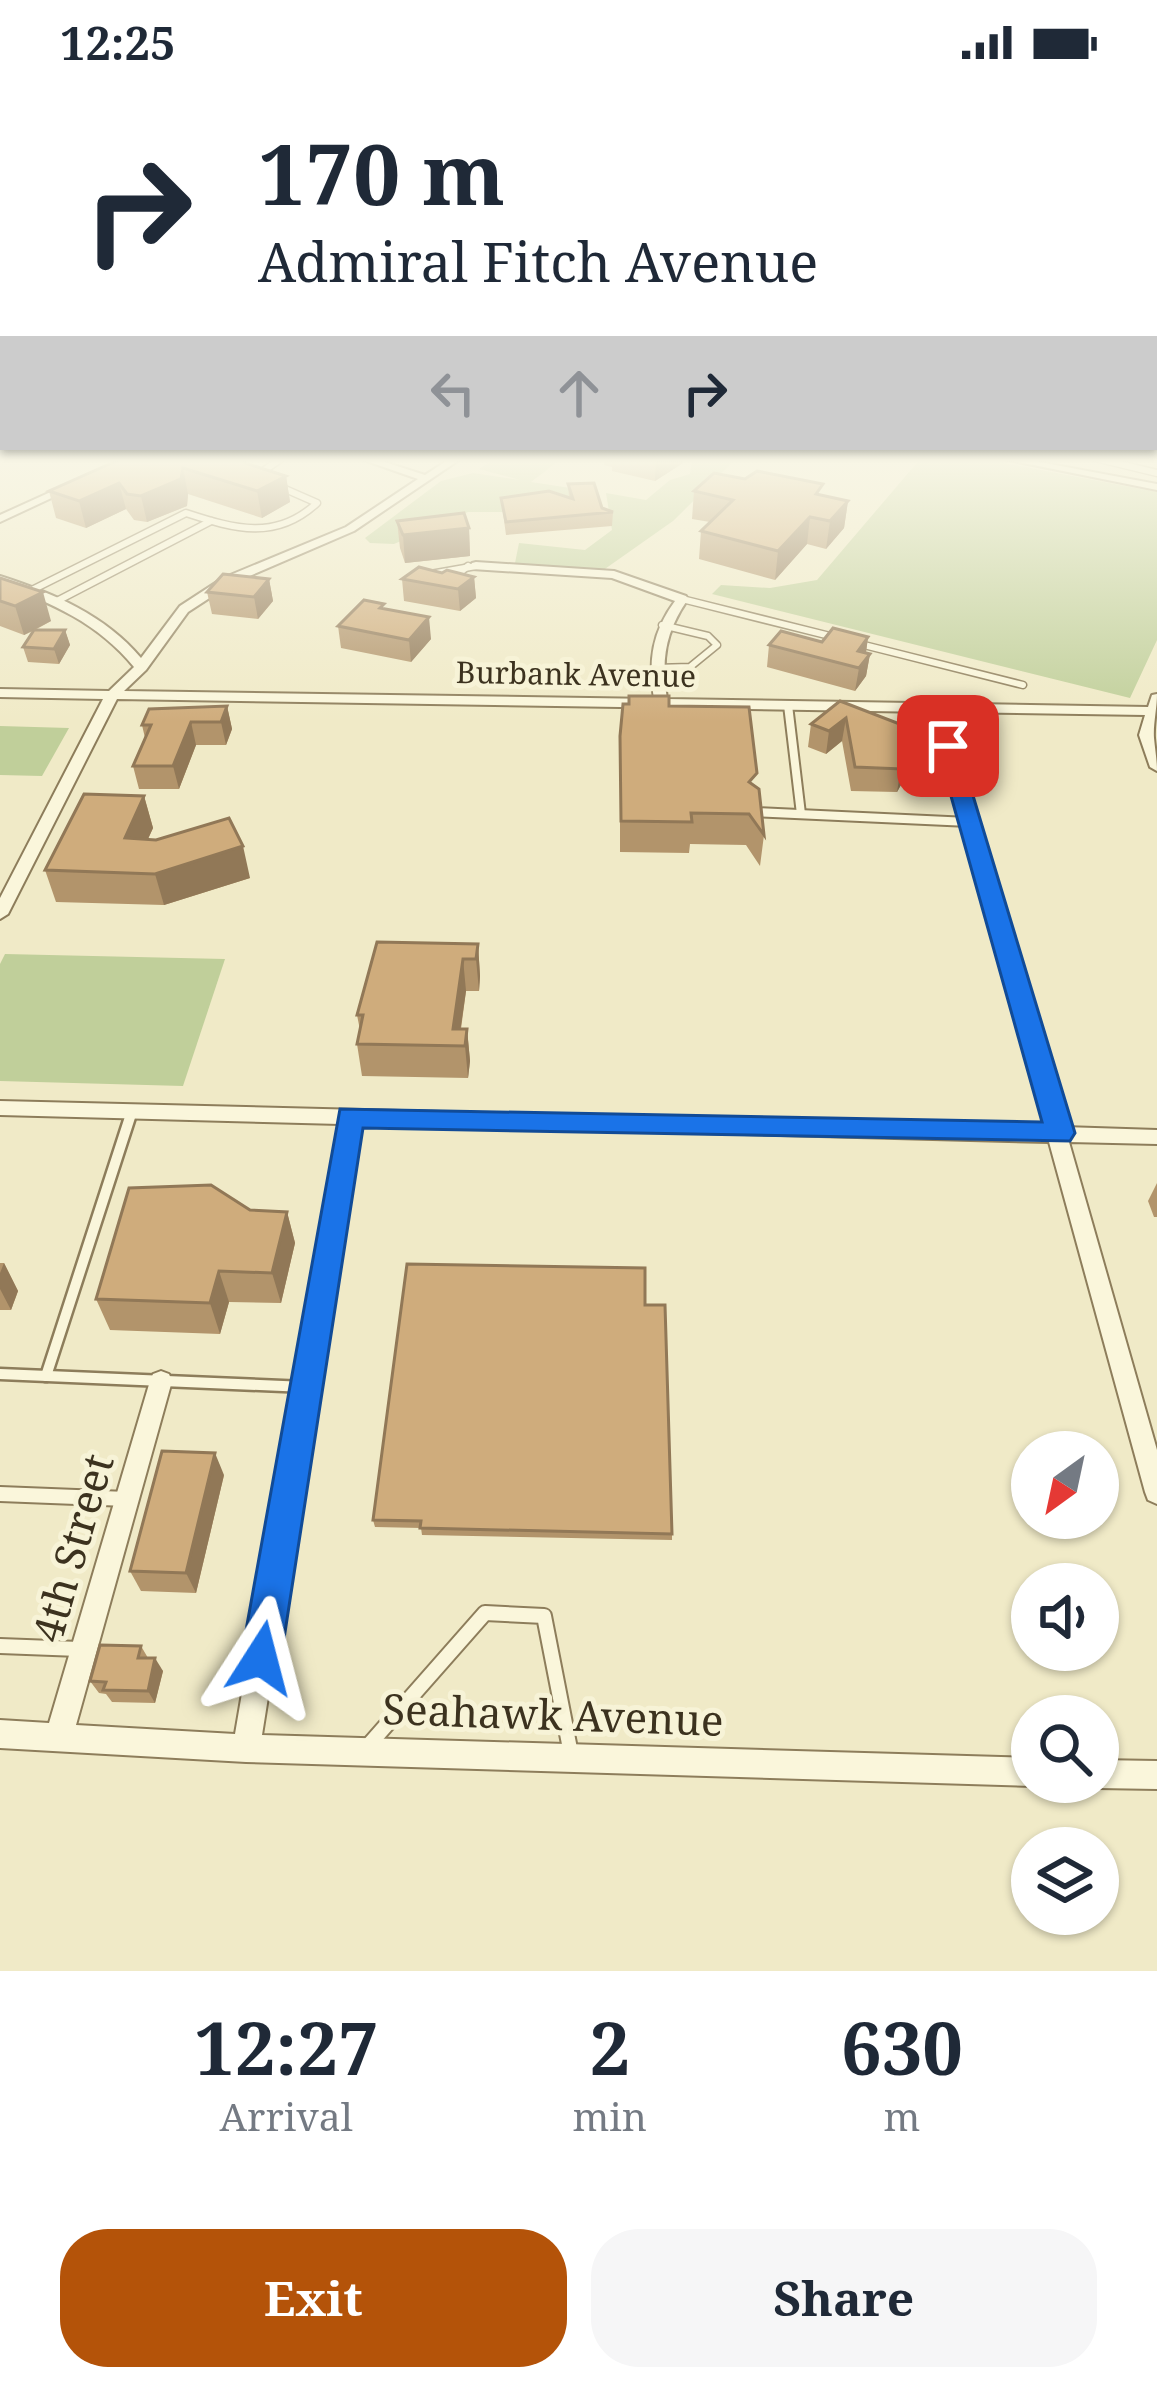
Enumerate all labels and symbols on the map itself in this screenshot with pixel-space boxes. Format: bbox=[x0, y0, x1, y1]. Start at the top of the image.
street label: Burbank Avenue bbox=[456, 651, 696, 696]
pin bbox=[897, 695, 999, 797]
north arrow bbox=[1011, 1431, 1119, 1539]
street label: 4th Street bbox=[18, 1447, 126, 1648]
position arrow bbox=[198, 1595, 324, 1721]
street label: Seahawk Avenue bbox=[382, 1679, 724, 1748]

